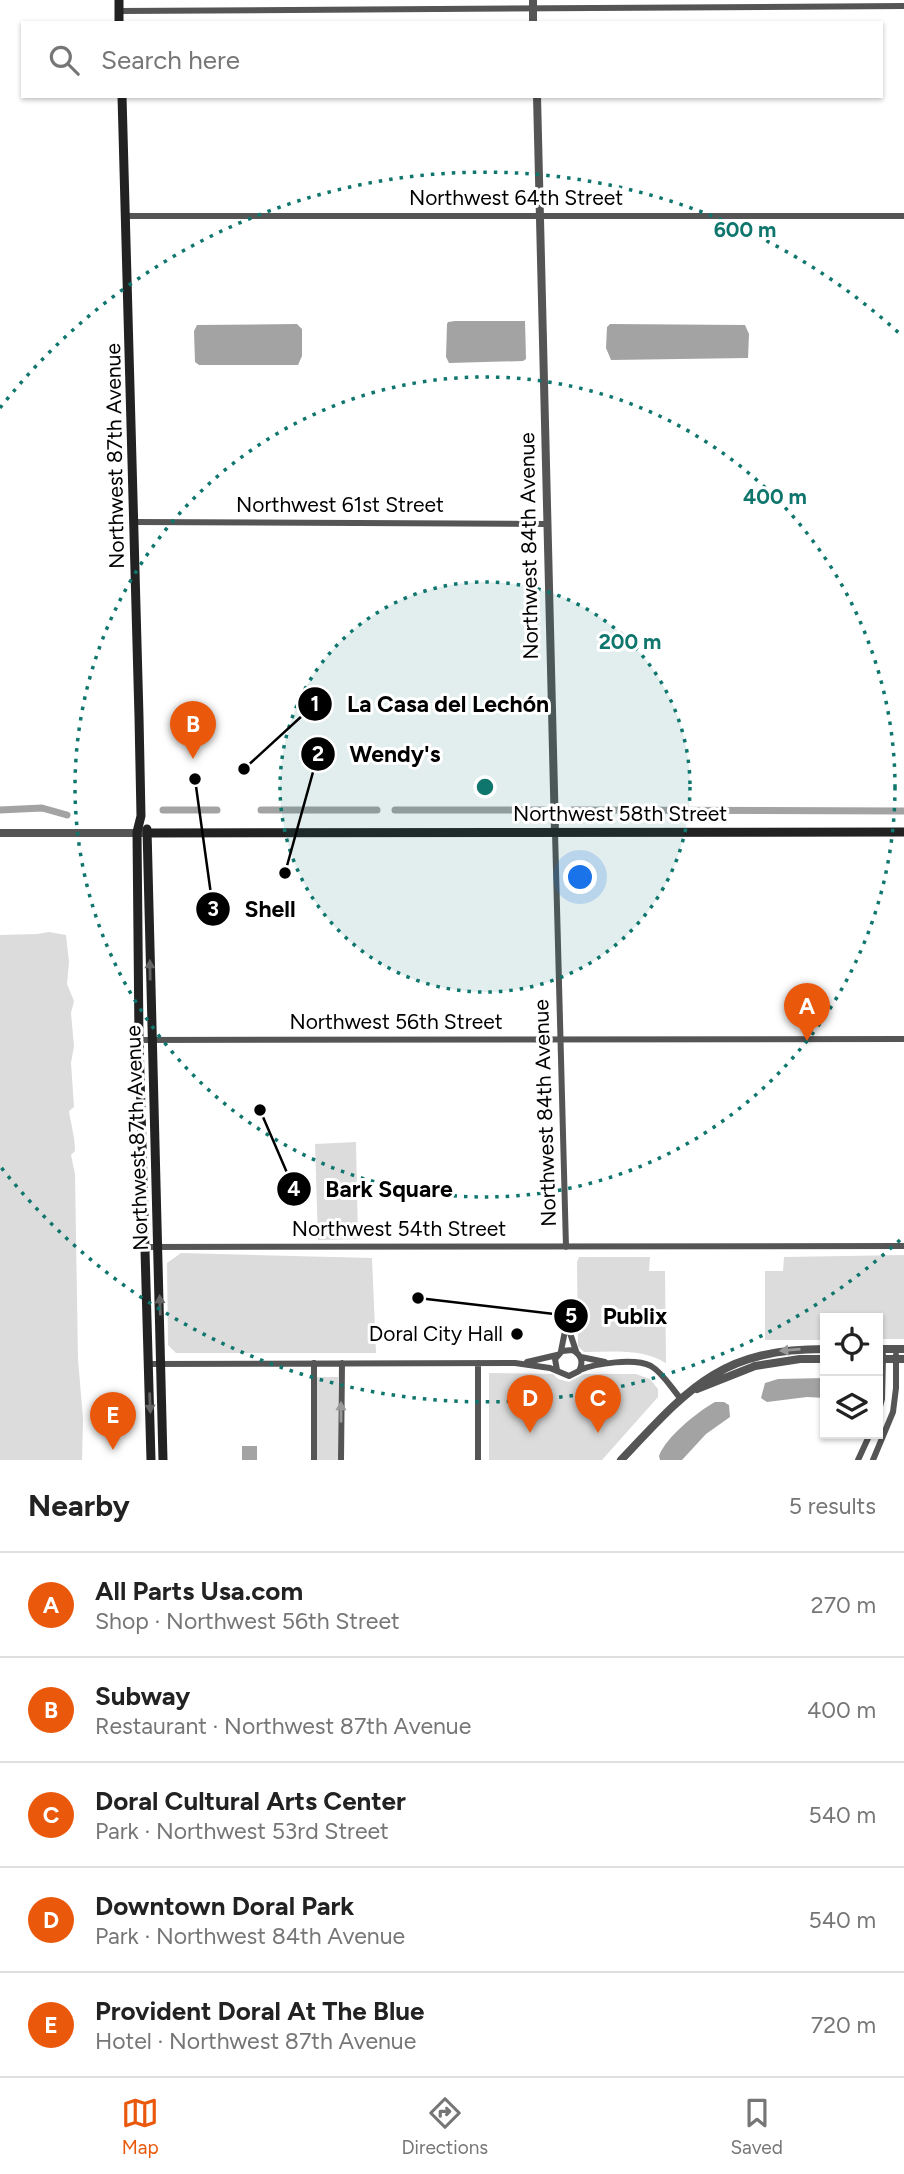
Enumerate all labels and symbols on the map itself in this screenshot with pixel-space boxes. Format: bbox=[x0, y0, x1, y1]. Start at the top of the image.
street label: Northwest 64th Street bbox=[409, 185, 623, 210]
text: 600 m bbox=[714, 217, 776, 242]
street label: Northwest 87th Avenue bbox=[100, 343, 129, 569]
street label: Northwest 84th Avenue bbox=[514, 432, 543, 660]
text: 400 m bbox=[743, 484, 807, 509]
street label: Northwest 61st Street bbox=[236, 492, 444, 517]
text: 200 m bbox=[599, 629, 661, 654]
callout: La Casa del Lechón bbox=[298, 682, 563, 726]
text: La Casa del Lechón bbox=[347, 690, 549, 718]
text: 1 bbox=[311, 691, 319, 716]
pin: B bbox=[170, 701, 216, 759]
callout: Wendy's bbox=[301, 732, 455, 776]
text: Wendy's bbox=[350, 740, 441, 768]
text: 2 bbox=[312, 741, 324, 766]
centre of rings bbox=[473, 775, 497, 799]
street label: Northwest 58th Street bbox=[513, 801, 727, 826]
your location bbox=[563, 860, 597, 894]
callout: Shell bbox=[195, 887, 309, 931]
text: Shell bbox=[244, 895, 296, 923]
text: 3 bbox=[207, 896, 219, 921]
one-way arrow bbox=[145, 959, 156, 981]
pin: A bbox=[784, 983, 830, 1041]
street label: Northwest 84th Avenue bbox=[528, 999, 561, 1227]
street label: Northwest 56th Street bbox=[289, 1009, 503, 1034]
street label: Northwest 87th Avenue bbox=[120, 1025, 153, 1251]
callout: Bark Square bbox=[276, 1167, 466, 1211]
text: Bark Square bbox=[325, 1175, 453, 1203]
text: 4 bbox=[287, 1176, 301, 1201]
street label: Northwest 54th Street bbox=[292, 1216, 506, 1241]
one-way arrow bbox=[155, 1294, 166, 1316]
callout: Publix bbox=[554, 1294, 681, 1338]
text: Publix bbox=[603, 1302, 668, 1330]
text: 5 bbox=[565, 1303, 577, 1328]
place label: Doral City Hall bbox=[369, 1321, 503, 1346]
marker: Doral City Hall bbox=[509, 1326, 525, 1342]
one-way arrow bbox=[779, 1345, 801, 1356]
pin: D bbox=[507, 1375, 553, 1433]
pin: C bbox=[575, 1375, 621, 1433]
pin: E bbox=[90, 1392, 136, 1450]
one-way arrow bbox=[144, 1392, 156, 1414]
one-way arrow bbox=[335, 1400, 347, 1422]

